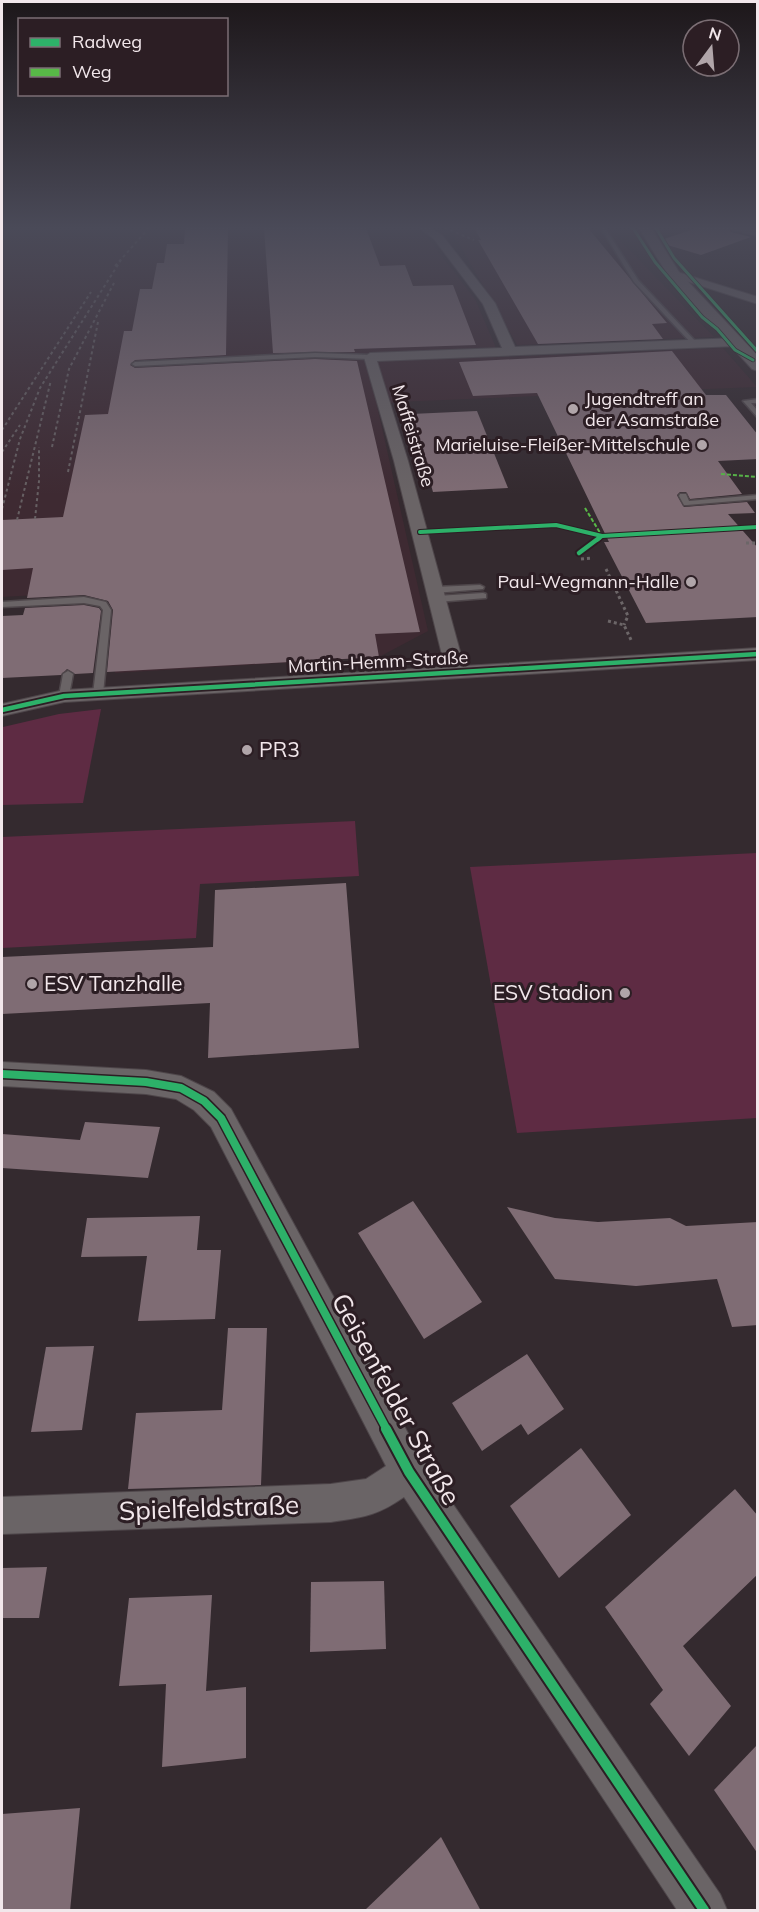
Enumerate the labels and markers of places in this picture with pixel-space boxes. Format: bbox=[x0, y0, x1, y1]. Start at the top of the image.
place label: Jugendtreff an der Asamstraße bbox=[585, 387, 719, 431]
marker: Jugendtreff an der Asamstraße bbox=[566, 402, 580, 416]
place label: Marieluise-Fleißer-Mittelschule bbox=[435, 433, 690, 456]
marker: Marieluise-Fleißer-Mittelschule bbox=[695, 438, 709, 452]
place label: Paul-Wegmann-Halle bbox=[497, 570, 679, 593]
marker: Paul-Wegmann-Halle bbox=[684, 575, 698, 589]
place label: PR3 bbox=[259, 736, 300, 762]
marker: PR3 bbox=[240, 743, 254, 757]
place label: ESV Tanzhalle bbox=[44, 970, 182, 996]
marker: ESV Tanzhalle bbox=[25, 977, 39, 991]
place label: ESV Stadion bbox=[493, 979, 613, 1005]
marker: ESV Stadion bbox=[618, 986, 632, 1000]

